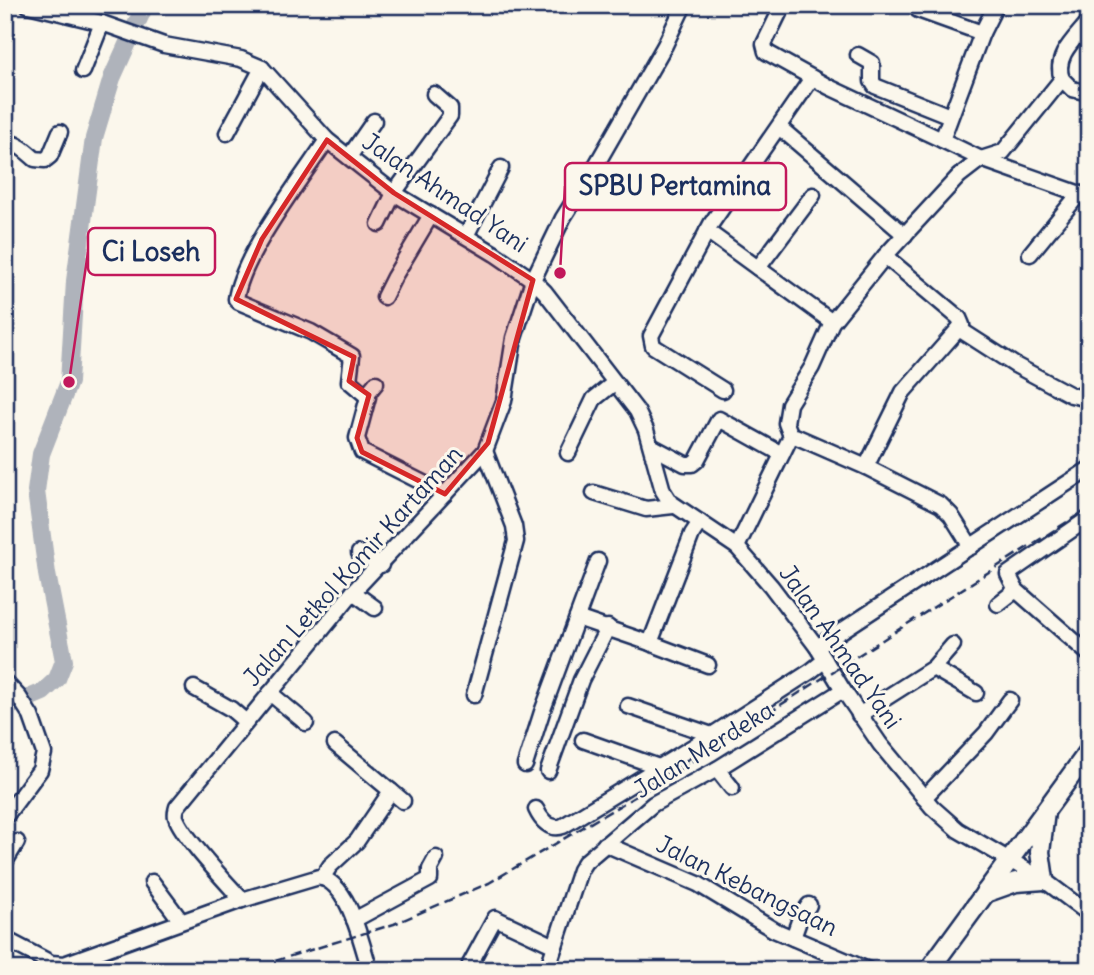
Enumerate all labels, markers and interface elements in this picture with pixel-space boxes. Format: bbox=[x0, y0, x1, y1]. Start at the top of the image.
street label: Jalan Ahmad Yani bbox=[357, 126, 534, 259]
callout: SPBU Pertamina bbox=[565, 163, 786, 210]
text: SPBU Pertamina bbox=[579, 169, 771, 202]
callout: Ci Loseh bbox=[88, 228, 215, 275]
text: Ci Loseh bbox=[102, 235, 200, 268]
street label: Jalan Letkol Komir Kartaman bbox=[236, 439, 468, 692]
street label: Jalan Ahmad Yani bbox=[773, 559, 908, 734]
street label: Jalan Merdeka bbox=[628, 694, 779, 804]
street label: Jalan Kebangsaan bbox=[652, 828, 843, 942]

